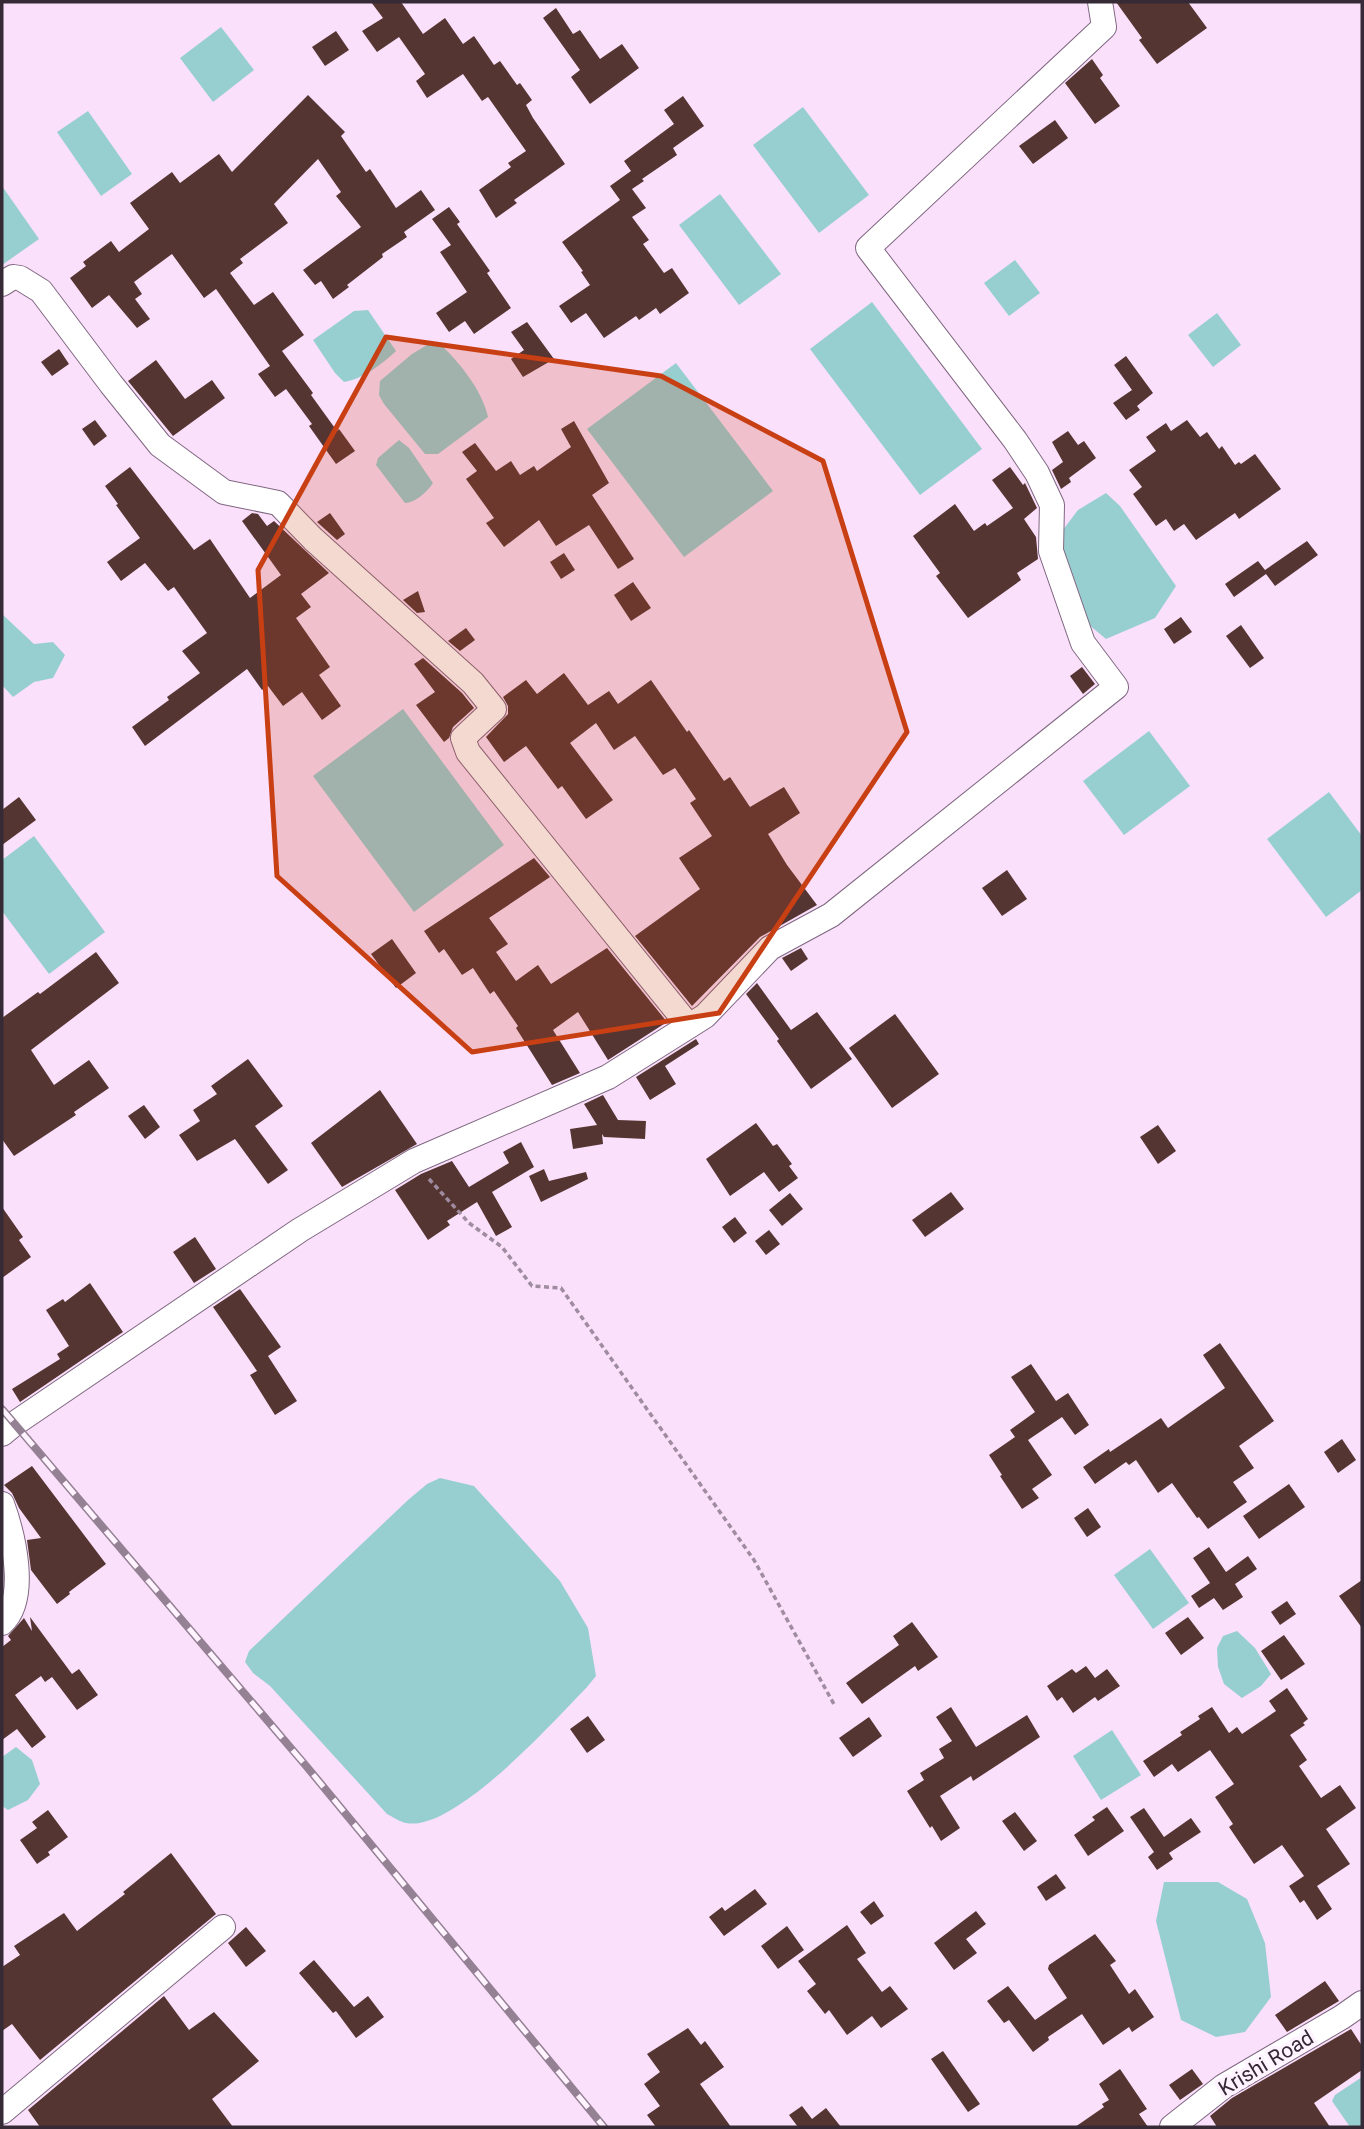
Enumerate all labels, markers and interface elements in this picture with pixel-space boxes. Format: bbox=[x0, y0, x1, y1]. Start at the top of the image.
street label: Krishi Road bbox=[1214, 2025, 1318, 2101]

